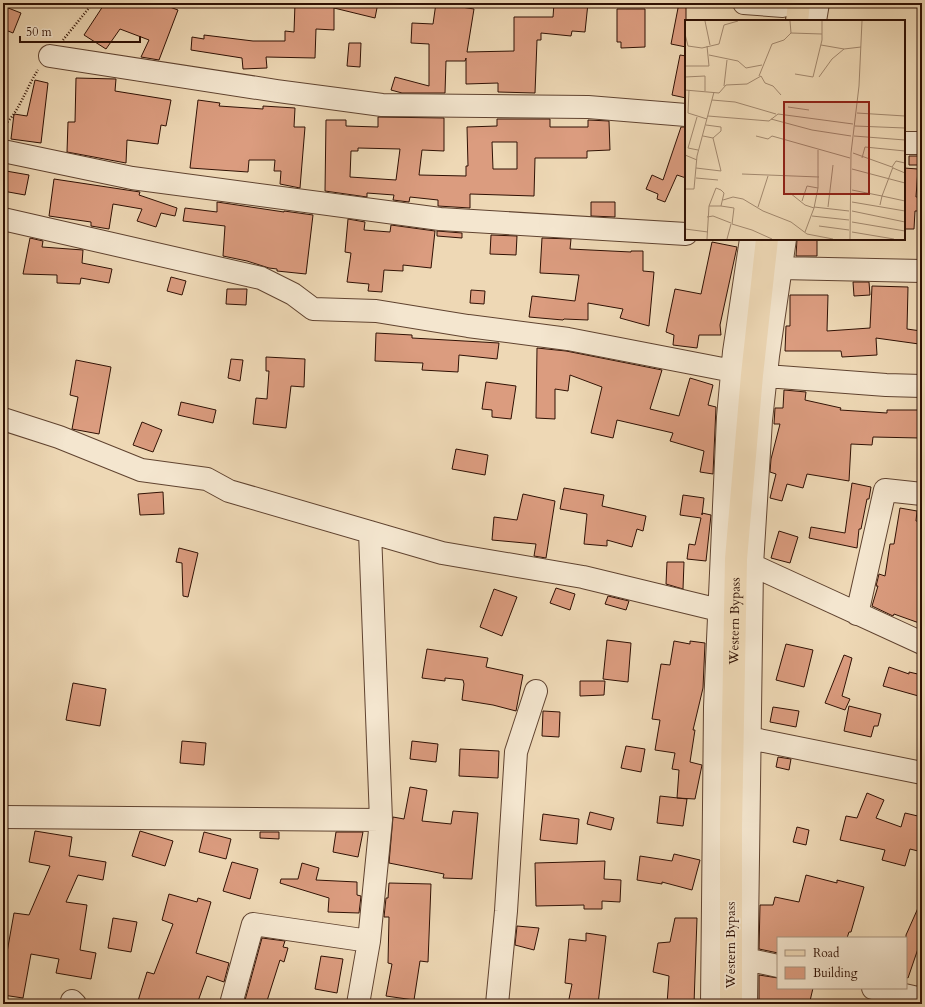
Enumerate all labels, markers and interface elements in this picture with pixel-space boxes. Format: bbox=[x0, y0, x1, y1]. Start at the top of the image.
scale bar bbox=[20, 18, 140, 44]
inset map bbox=[685, 20, 905, 240]
text: 50 m bbox=[26, 24, 53, 40]
street label: Western Bypass bbox=[725, 577, 745, 666]
street label: Western Bypass bbox=[722, 901, 740, 990]
legend bbox=[777, 937, 907, 989]
text: Road bbox=[813, 945, 840, 961]
text: Building bbox=[813, 965, 858, 981]

